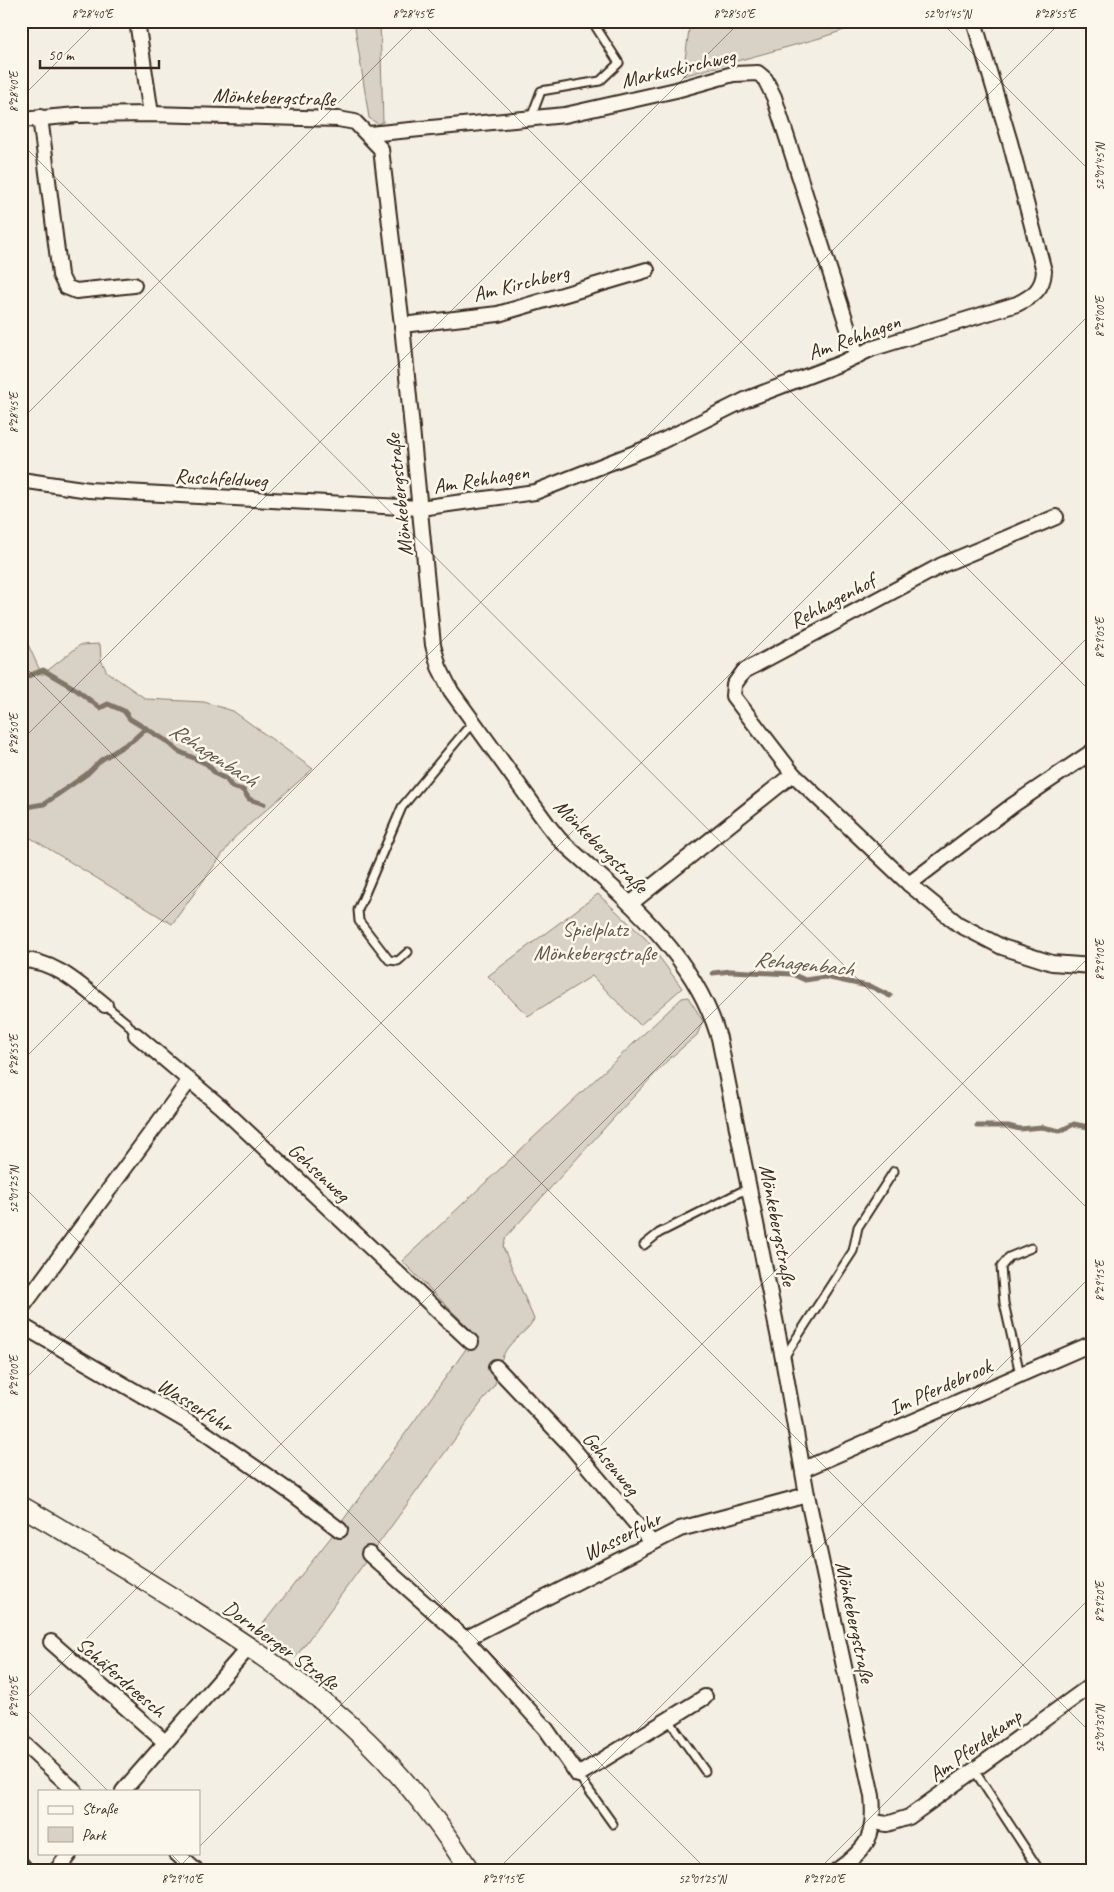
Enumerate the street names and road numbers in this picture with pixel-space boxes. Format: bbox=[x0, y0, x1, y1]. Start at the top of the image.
street label: Markuskirchweg bbox=[618, 42, 739, 94]
street label: Mönkebergstraße bbox=[212, 82, 338, 112]
street label: Am Kirchberg bbox=[470, 258, 573, 307]
street label: Am Rehhagen bbox=[804, 308, 904, 366]
street label: Mönkebergstraße bbox=[379, 430, 418, 557]
street label: Am Rehhagen bbox=[431, 459, 531, 499]
street label: Ruschfeldweg bbox=[174, 463, 269, 493]
street label: Rehhagenhof bbox=[785, 566, 883, 634]
street label: Mönkebergstraße bbox=[548, 793, 655, 900]
street label: Gehsenweg bbox=[283, 1137, 357, 1208]
street label: Mönkebergstraße bbox=[754, 1162, 803, 1290]
street label: Im Pferdebrook bbox=[885, 1352, 998, 1421]
street label: Wasserfuhr bbox=[152, 1372, 239, 1439]
street label: Gehsenweg bbox=[577, 1426, 646, 1501]
street label: Wasserfuhr bbox=[579, 1505, 667, 1567]
street label: Mönkebergstraße bbox=[830, 1559, 881, 1687]
street label: Dornberger Straße bbox=[218, 1594, 346, 1697]
street label: Schäferdreesch bbox=[71, 1631, 172, 1724]
street label: Am Pferdekamp bbox=[923, 1702, 1027, 1787]

